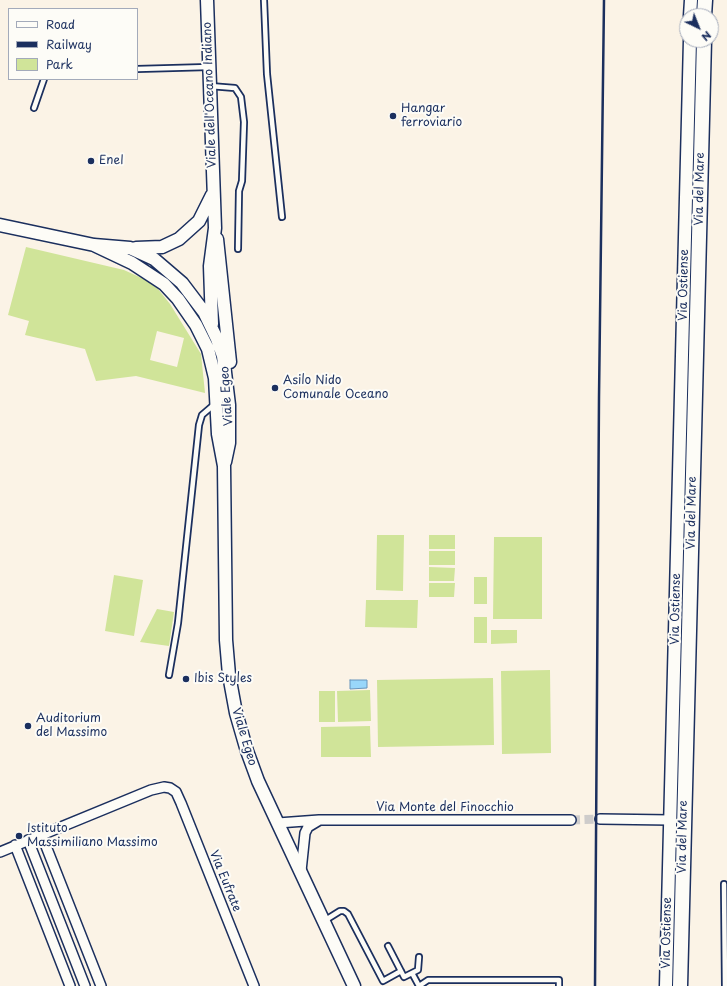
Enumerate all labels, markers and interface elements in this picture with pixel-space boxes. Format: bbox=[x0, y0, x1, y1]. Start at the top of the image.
legend bbox=[8, 8, 138, 80]
north arrow bbox=[679, 8, 719, 48]
text: Road bbox=[46, 15, 75, 33]
street label: Viale dell'Oceano Indiano bbox=[200, 22, 220, 168]
text: N bbox=[698, 27, 716, 46]
text: Railway bbox=[46, 35, 92, 53]
text: Park bbox=[46, 55, 73, 73]
place label: Hangar ferroviario bbox=[401, 102, 462, 130]
marker: Hangar ferroviario bbox=[388, 111, 398, 121]
street label: Via del Mare bbox=[692, 152, 708, 226]
place label: Enel bbox=[99, 154, 124, 168]
marker: Enel bbox=[86, 156, 96, 166]
street label: Via Ostiense bbox=[676, 249, 692, 321]
street label: Viale Egeo bbox=[218, 366, 236, 426]
place label: Asilo Nido Comunale Oceano bbox=[283, 374, 388, 402]
marker: Asilo Nido Comunale Oceano bbox=[270, 383, 280, 393]
street label: Via del Mare bbox=[684, 476, 700, 550]
street label: Via Ostiense bbox=[668, 573, 684, 645]
place label: Ibis Styles bbox=[194, 672, 252, 686]
marker: Ibis Styles bbox=[181, 674, 191, 684]
street label: Viale Egeo bbox=[228, 706, 260, 768]
place label: Auditorium del Massimo bbox=[36, 712, 107, 740]
marker: Auditorium del Massimo bbox=[23, 721, 33, 731]
street label: Via del Mare bbox=[675, 800, 691, 874]
street label: Via Monte del Finocchio bbox=[376, 801, 514, 815]
place label: Istituto Massimiliano Massimo bbox=[27, 822, 158, 850]
marker: Istituto Massimiliano Massimo bbox=[14, 831, 24, 841]
street label: Via Eufrate bbox=[206, 848, 244, 914]
street label: Via Ostiense bbox=[659, 897, 675, 969]

